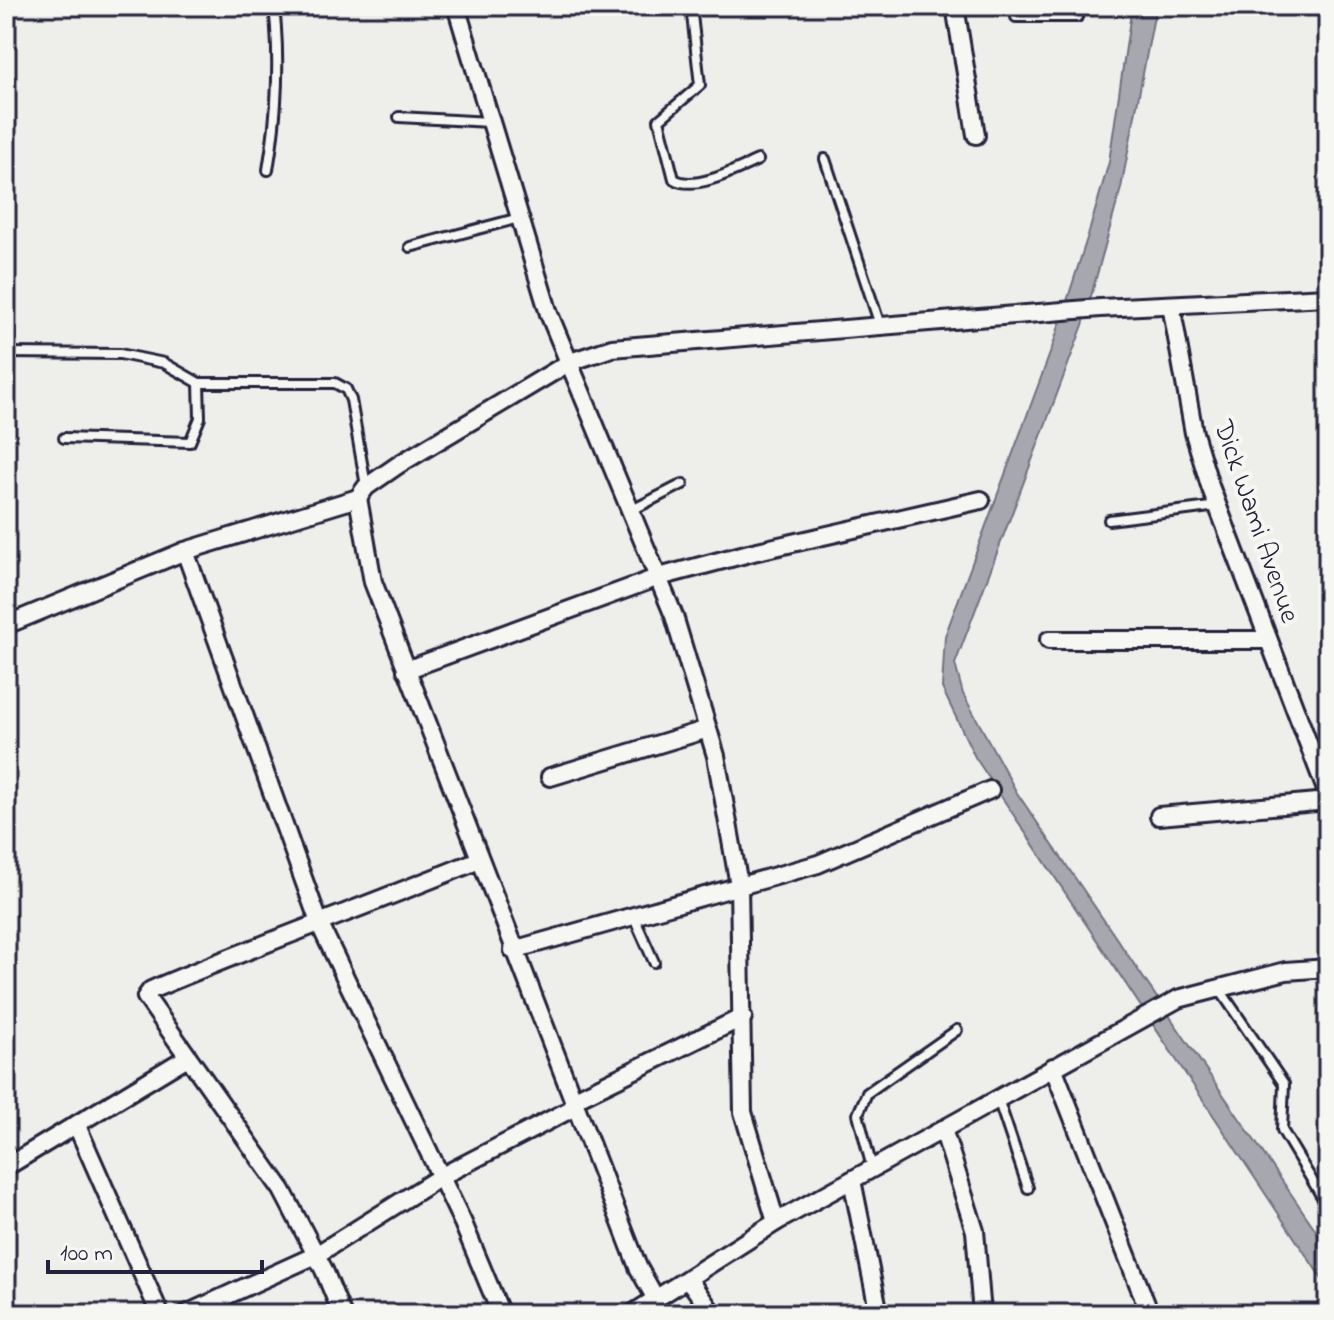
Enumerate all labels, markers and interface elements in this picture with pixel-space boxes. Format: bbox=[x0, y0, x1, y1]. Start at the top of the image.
street label: Dick Wami Avenue bbox=[1201, 414, 1309, 629]
scale bar bbox=[48, 1224, 262, 1274]
text: 100 m bbox=[60, 1237, 113, 1272]

